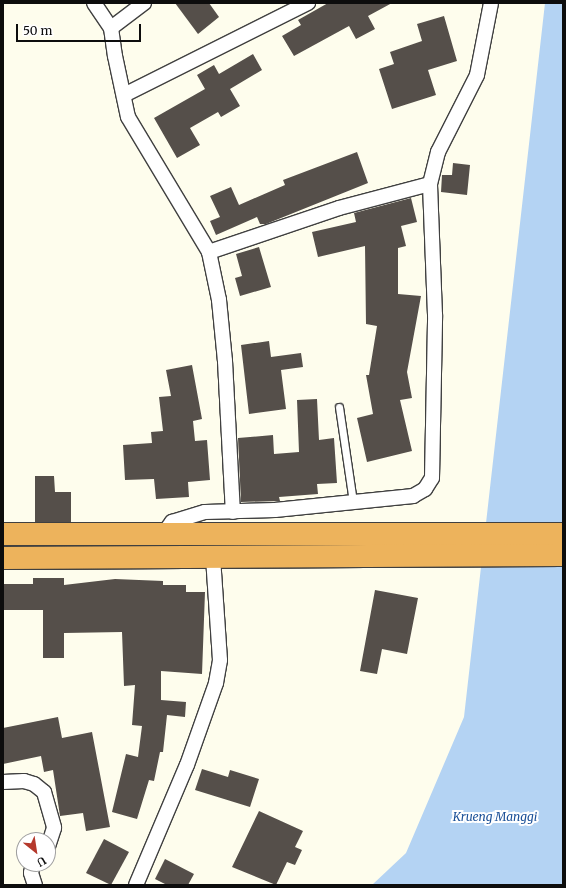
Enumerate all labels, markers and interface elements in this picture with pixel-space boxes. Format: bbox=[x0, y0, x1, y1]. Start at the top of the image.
scale bar bbox=[18, 16, 143, 42]
text: 50 m bbox=[23, 23, 52, 38]
water label: Krueng Manggi bbox=[453, 810, 537, 824]
north arrow bbox=[16, 832, 56, 872]
text: U bbox=[34, 853, 49, 870]

